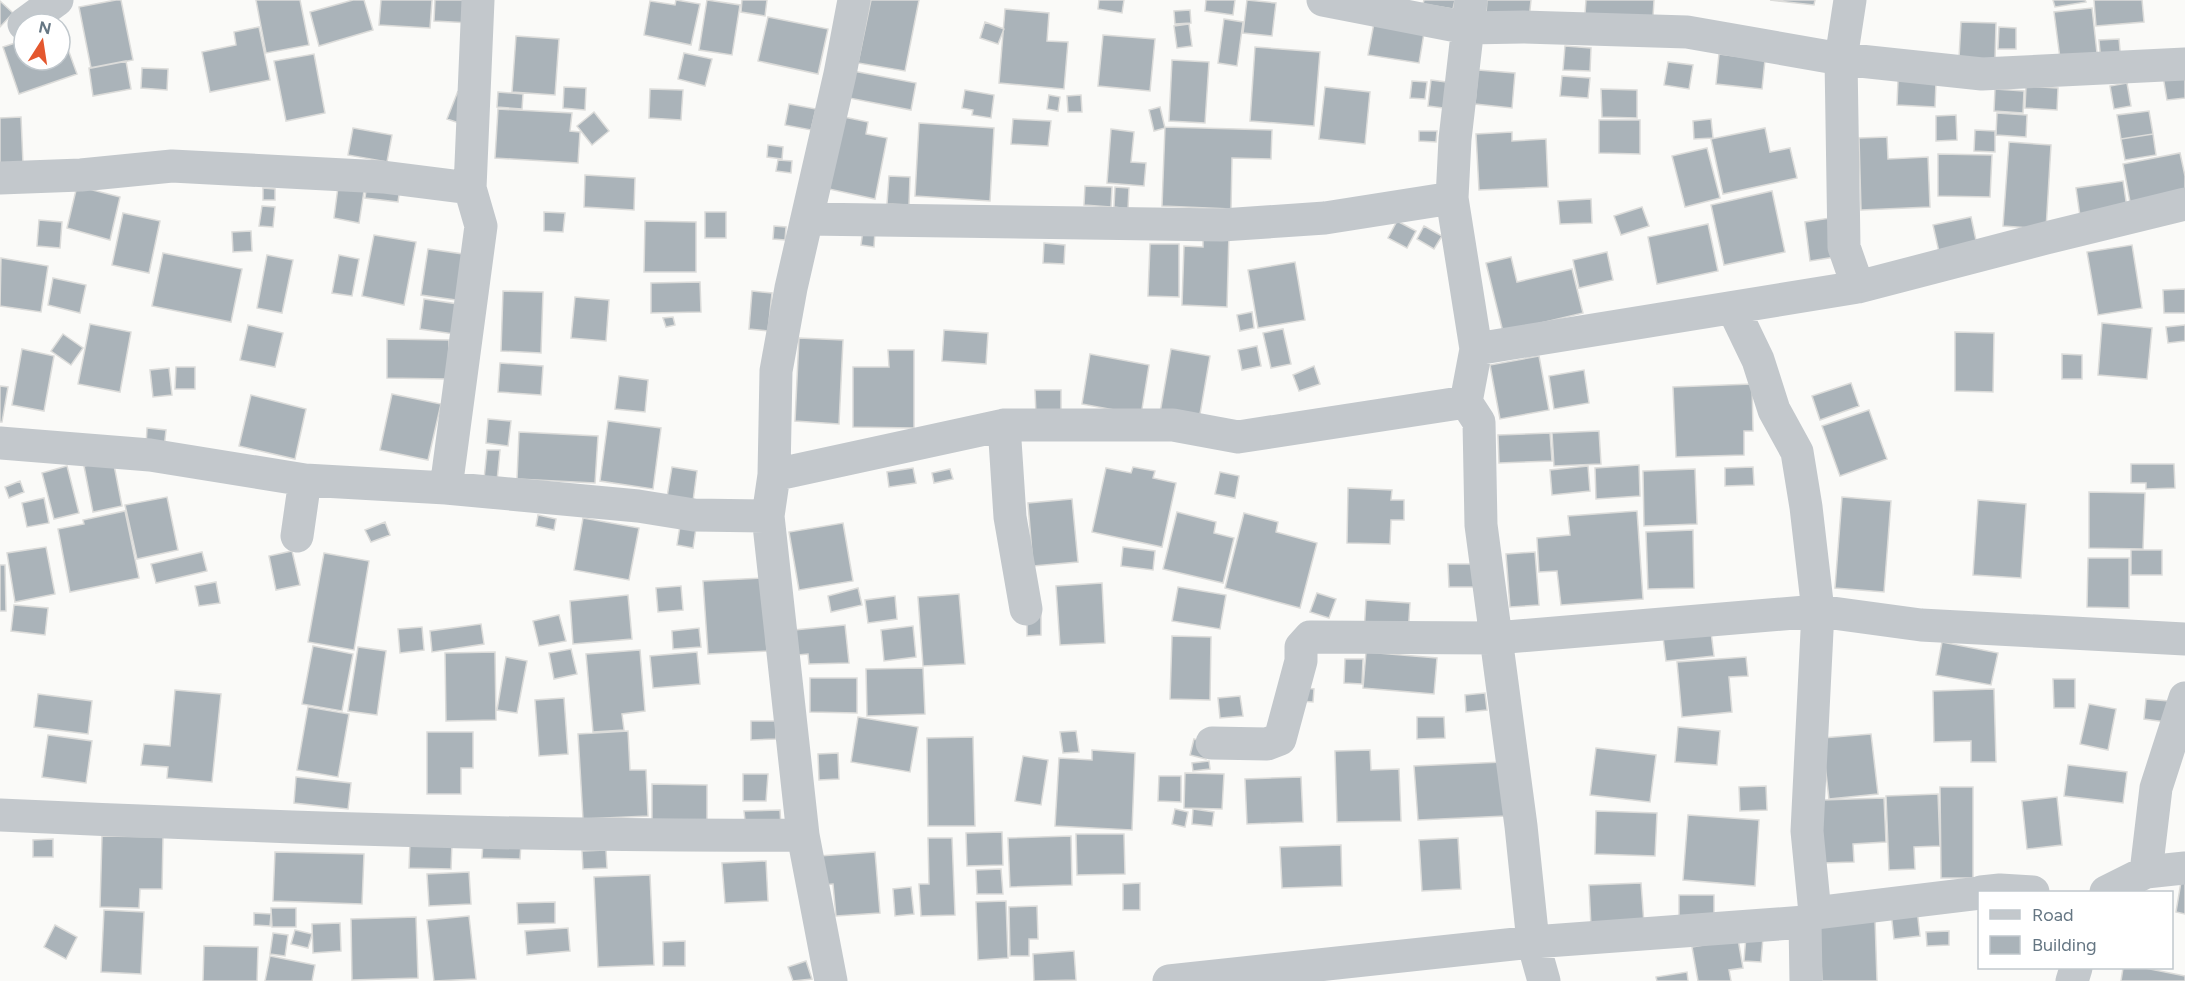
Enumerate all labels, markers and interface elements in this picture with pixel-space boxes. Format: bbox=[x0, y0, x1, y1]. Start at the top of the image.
north arrow bbox=[12, 12, 72, 72]
text: N bbox=[37, 17, 53, 38]
legend bbox=[1978, 891, 2173, 969]
text: Road bbox=[2032, 904, 2073, 926]
text: Building bbox=[2032, 934, 2097, 956]

